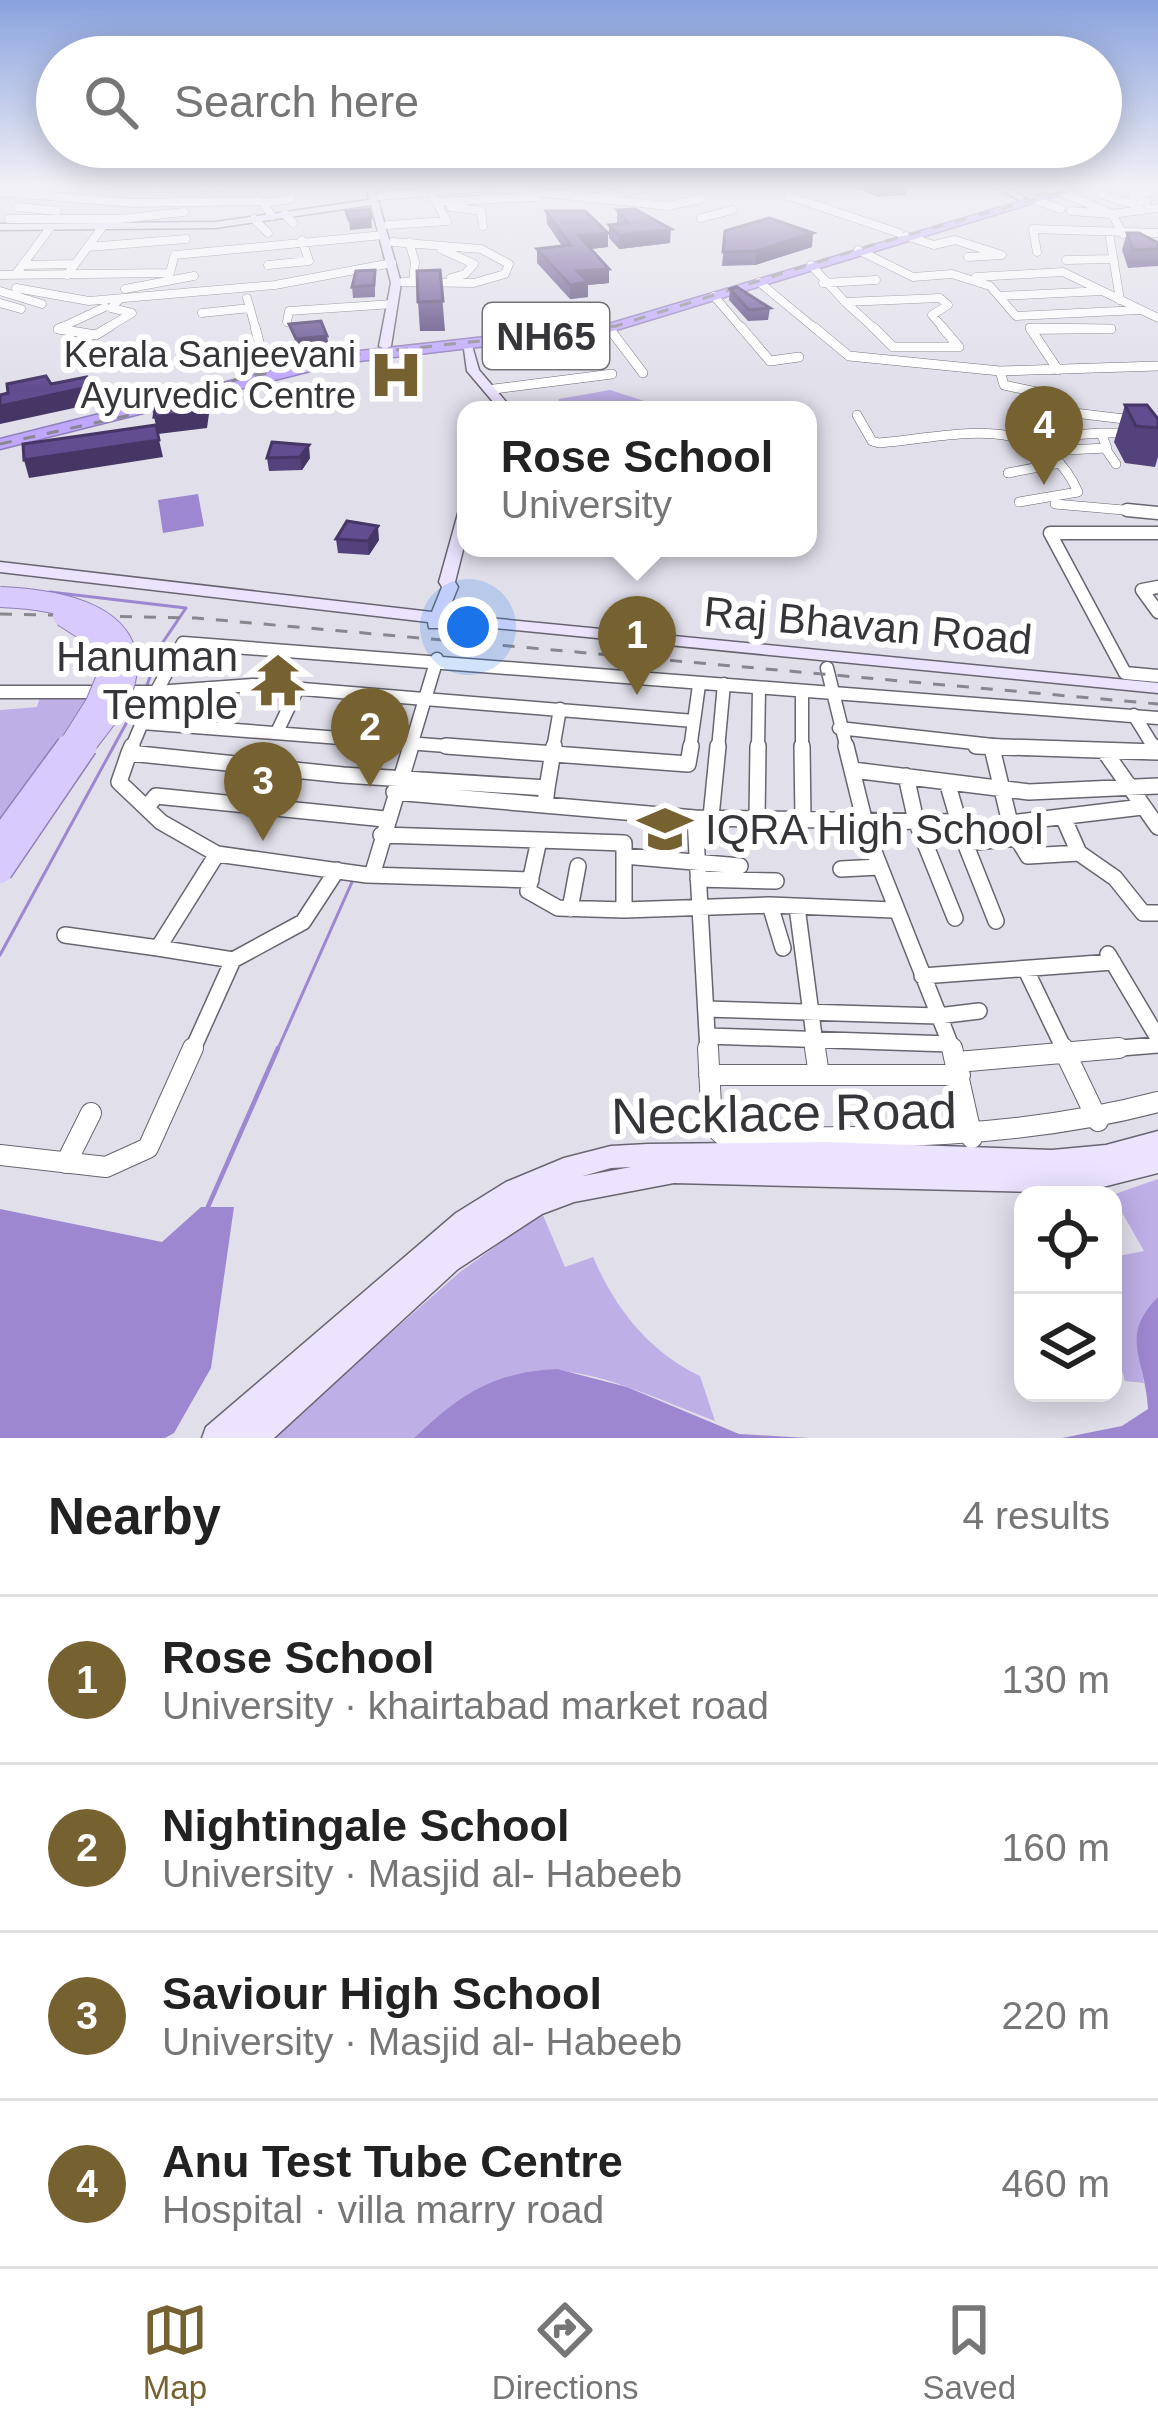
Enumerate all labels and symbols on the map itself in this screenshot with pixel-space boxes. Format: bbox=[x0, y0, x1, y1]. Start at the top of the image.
road number: NH65 bbox=[483, 303, 609, 369]
place label: Kerala Sanjeevani Ayurvedic Centre bbox=[64, 334, 356, 416]
hospital icon: Kerala Sanjeevani Ayurvedic Centre bbox=[367, 346, 425, 404]
pin: 4 bbox=[1005, 386, 1083, 485]
street label: Raj Bhavan Road bbox=[702, 588, 1034, 663]
pin: 1 bbox=[598, 596, 676, 695]
your location bbox=[438, 597, 498, 657]
place label: Hanuman Temple bbox=[56, 633, 238, 728]
temple icon: Hanuman Temple bbox=[249, 651, 307, 709]
pin: 2 bbox=[331, 688, 409, 787]
pin: 3 bbox=[224, 742, 302, 841]
school or university icon: IQRA High School bbox=[636, 800, 694, 858]
place label: IQRA High School bbox=[705, 806, 1044, 853]
street label: Necklace Road bbox=[611, 1082, 957, 1145]

